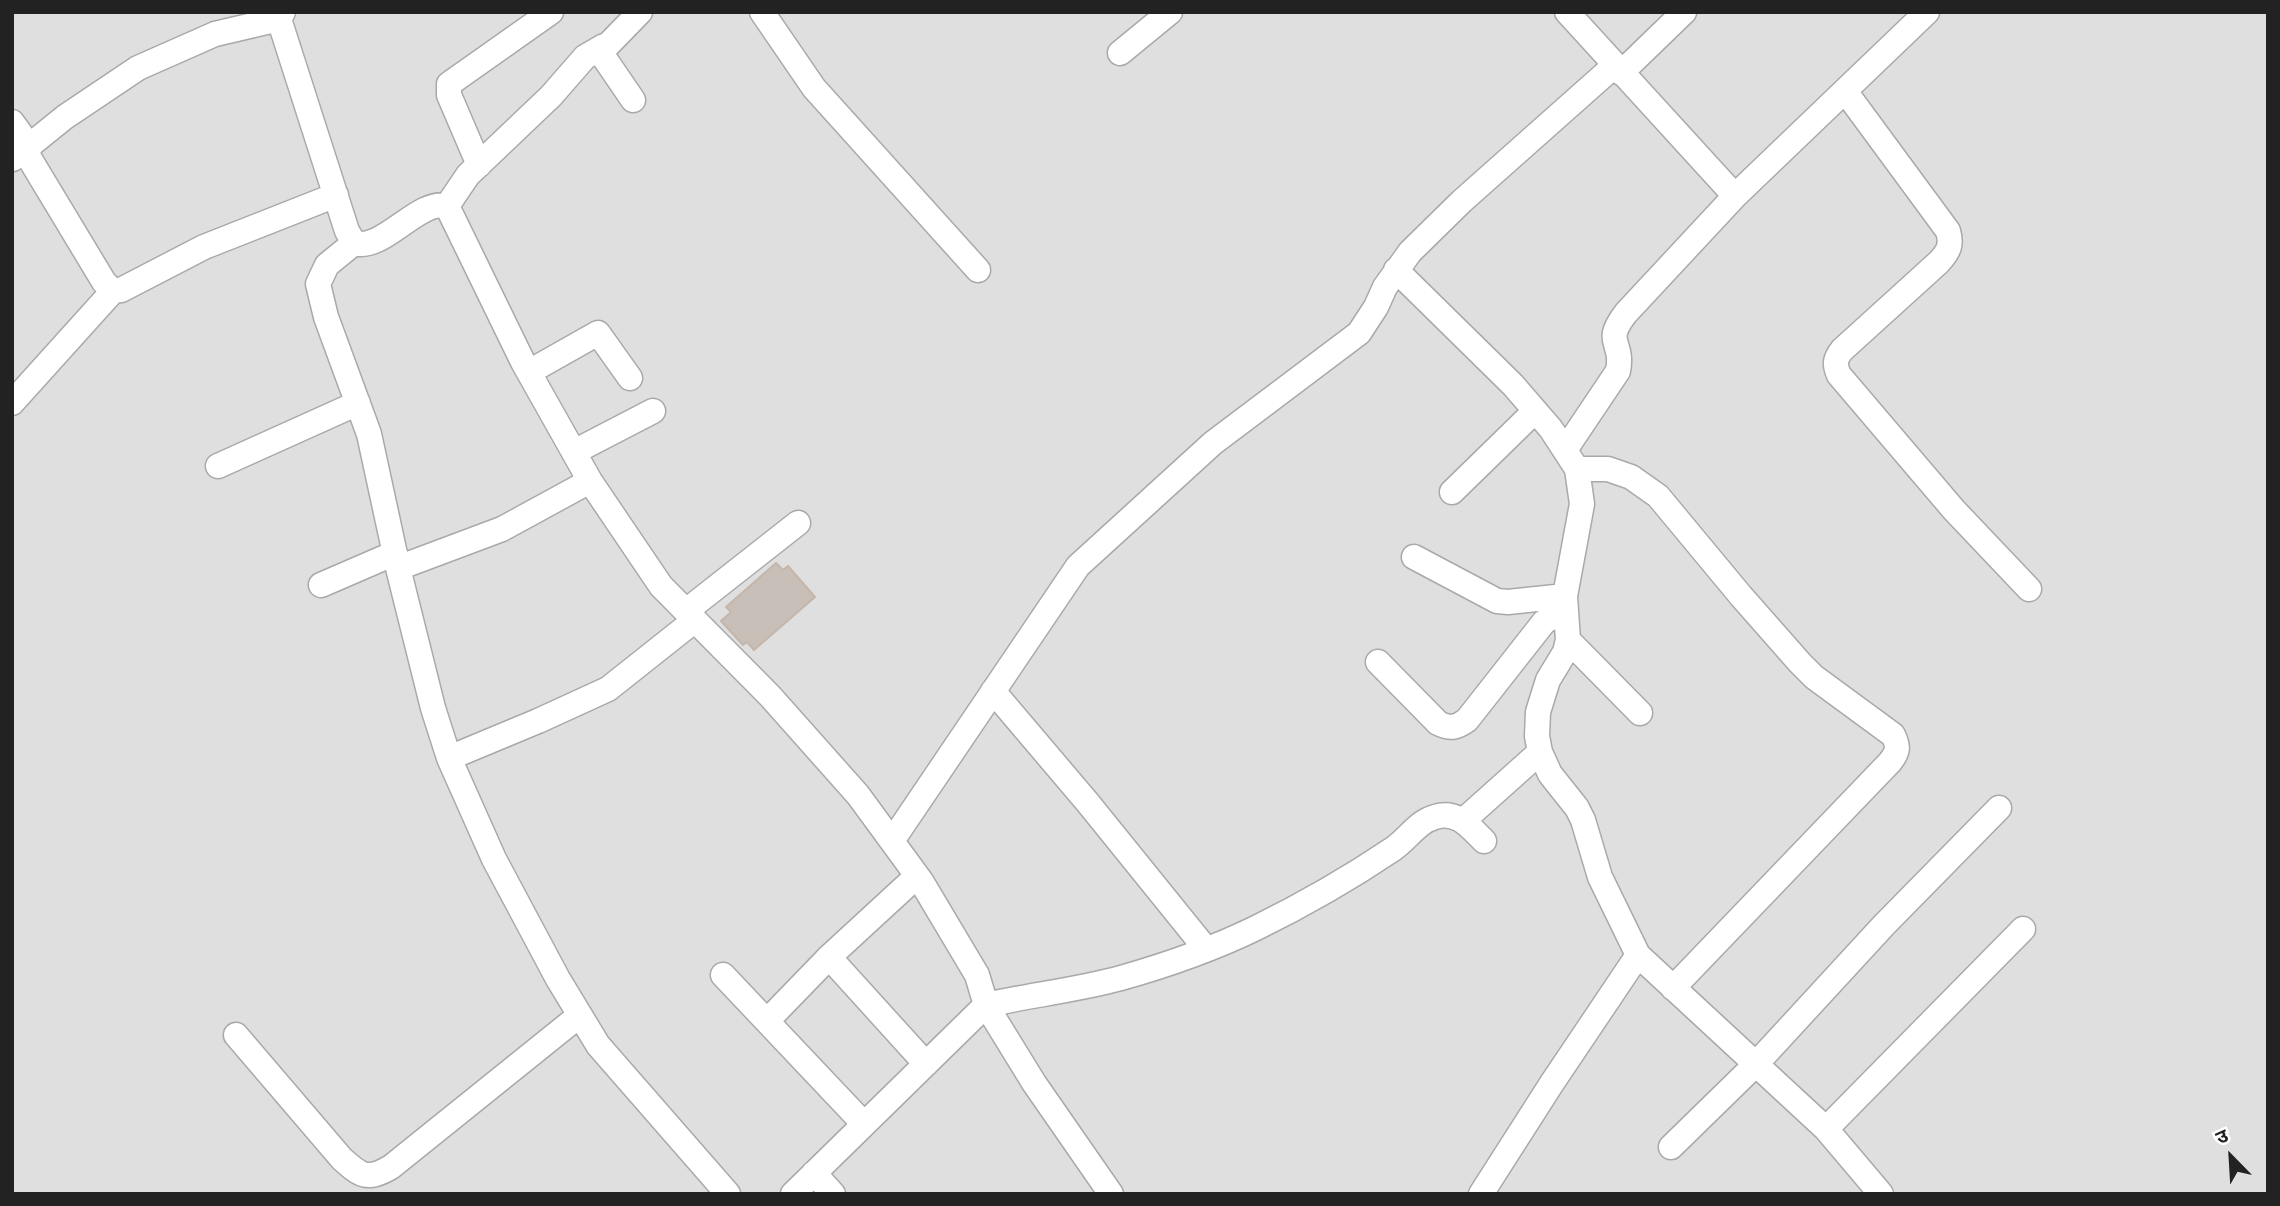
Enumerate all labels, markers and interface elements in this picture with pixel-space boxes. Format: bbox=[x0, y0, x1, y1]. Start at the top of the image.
north arrow bbox=[2196, 1122, 2266, 1192]
text: उ bbox=[2212, 1123, 2233, 1152]

